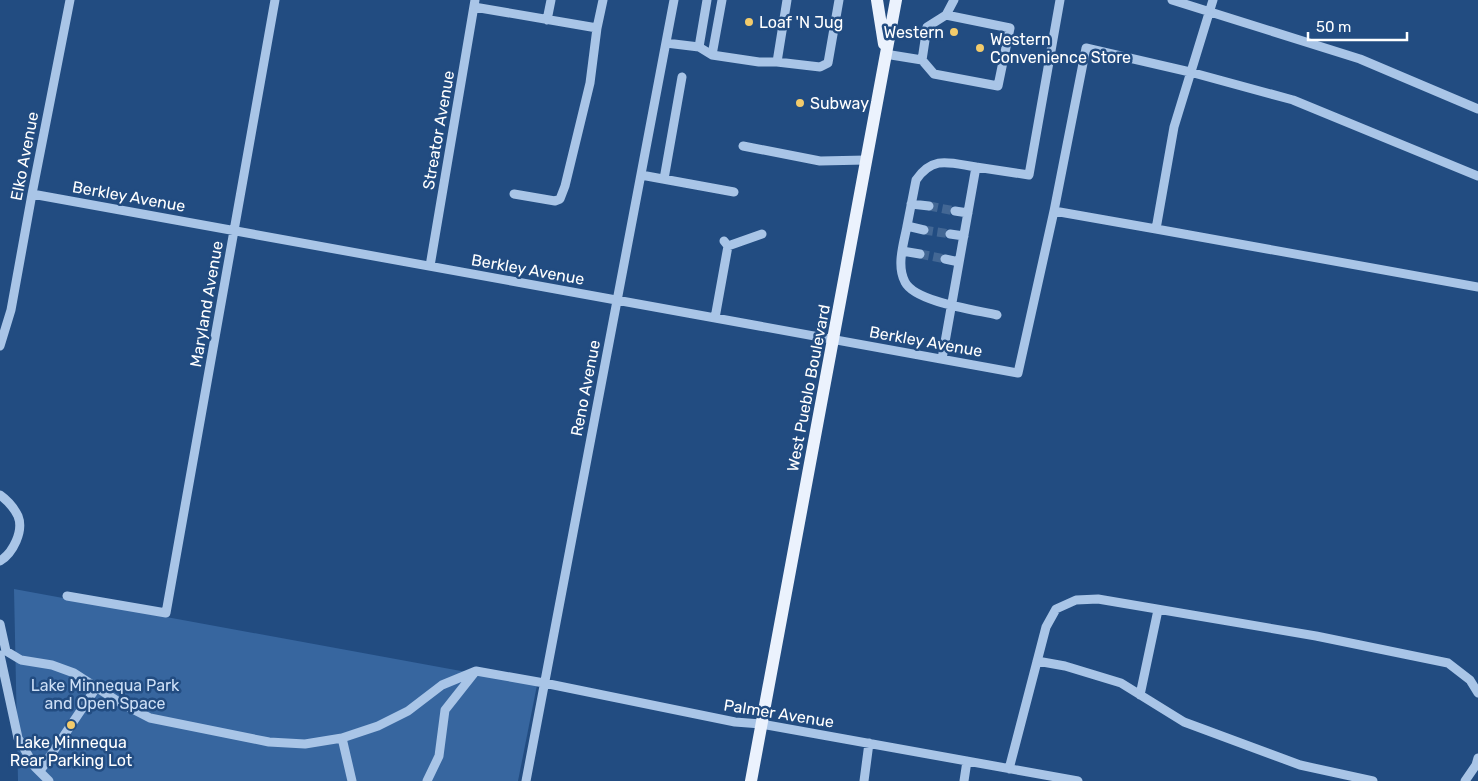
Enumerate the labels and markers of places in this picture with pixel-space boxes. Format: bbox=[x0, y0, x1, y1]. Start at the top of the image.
place label: Loaf 'N Jug bbox=[759, 13, 843, 32]
marker: Loaf 'N Jug bbox=[743, 16, 755, 28]
place label: Western bbox=[883, 23, 944, 42]
marker: Western bbox=[948, 26, 960, 38]
place label: Western Convenience Store bbox=[990, 30, 1131, 67]
marker: Western Convenience Store bbox=[974, 42, 986, 54]
place label: Subway bbox=[810, 94, 869, 113]
marker: Subway bbox=[794, 97, 806, 109]
marker: Lake Minnequa Rear Parking Lot bbox=[65, 719, 77, 731]
place label: Lake Minnequa Rear Parking Lot bbox=[10, 733, 132, 770]

